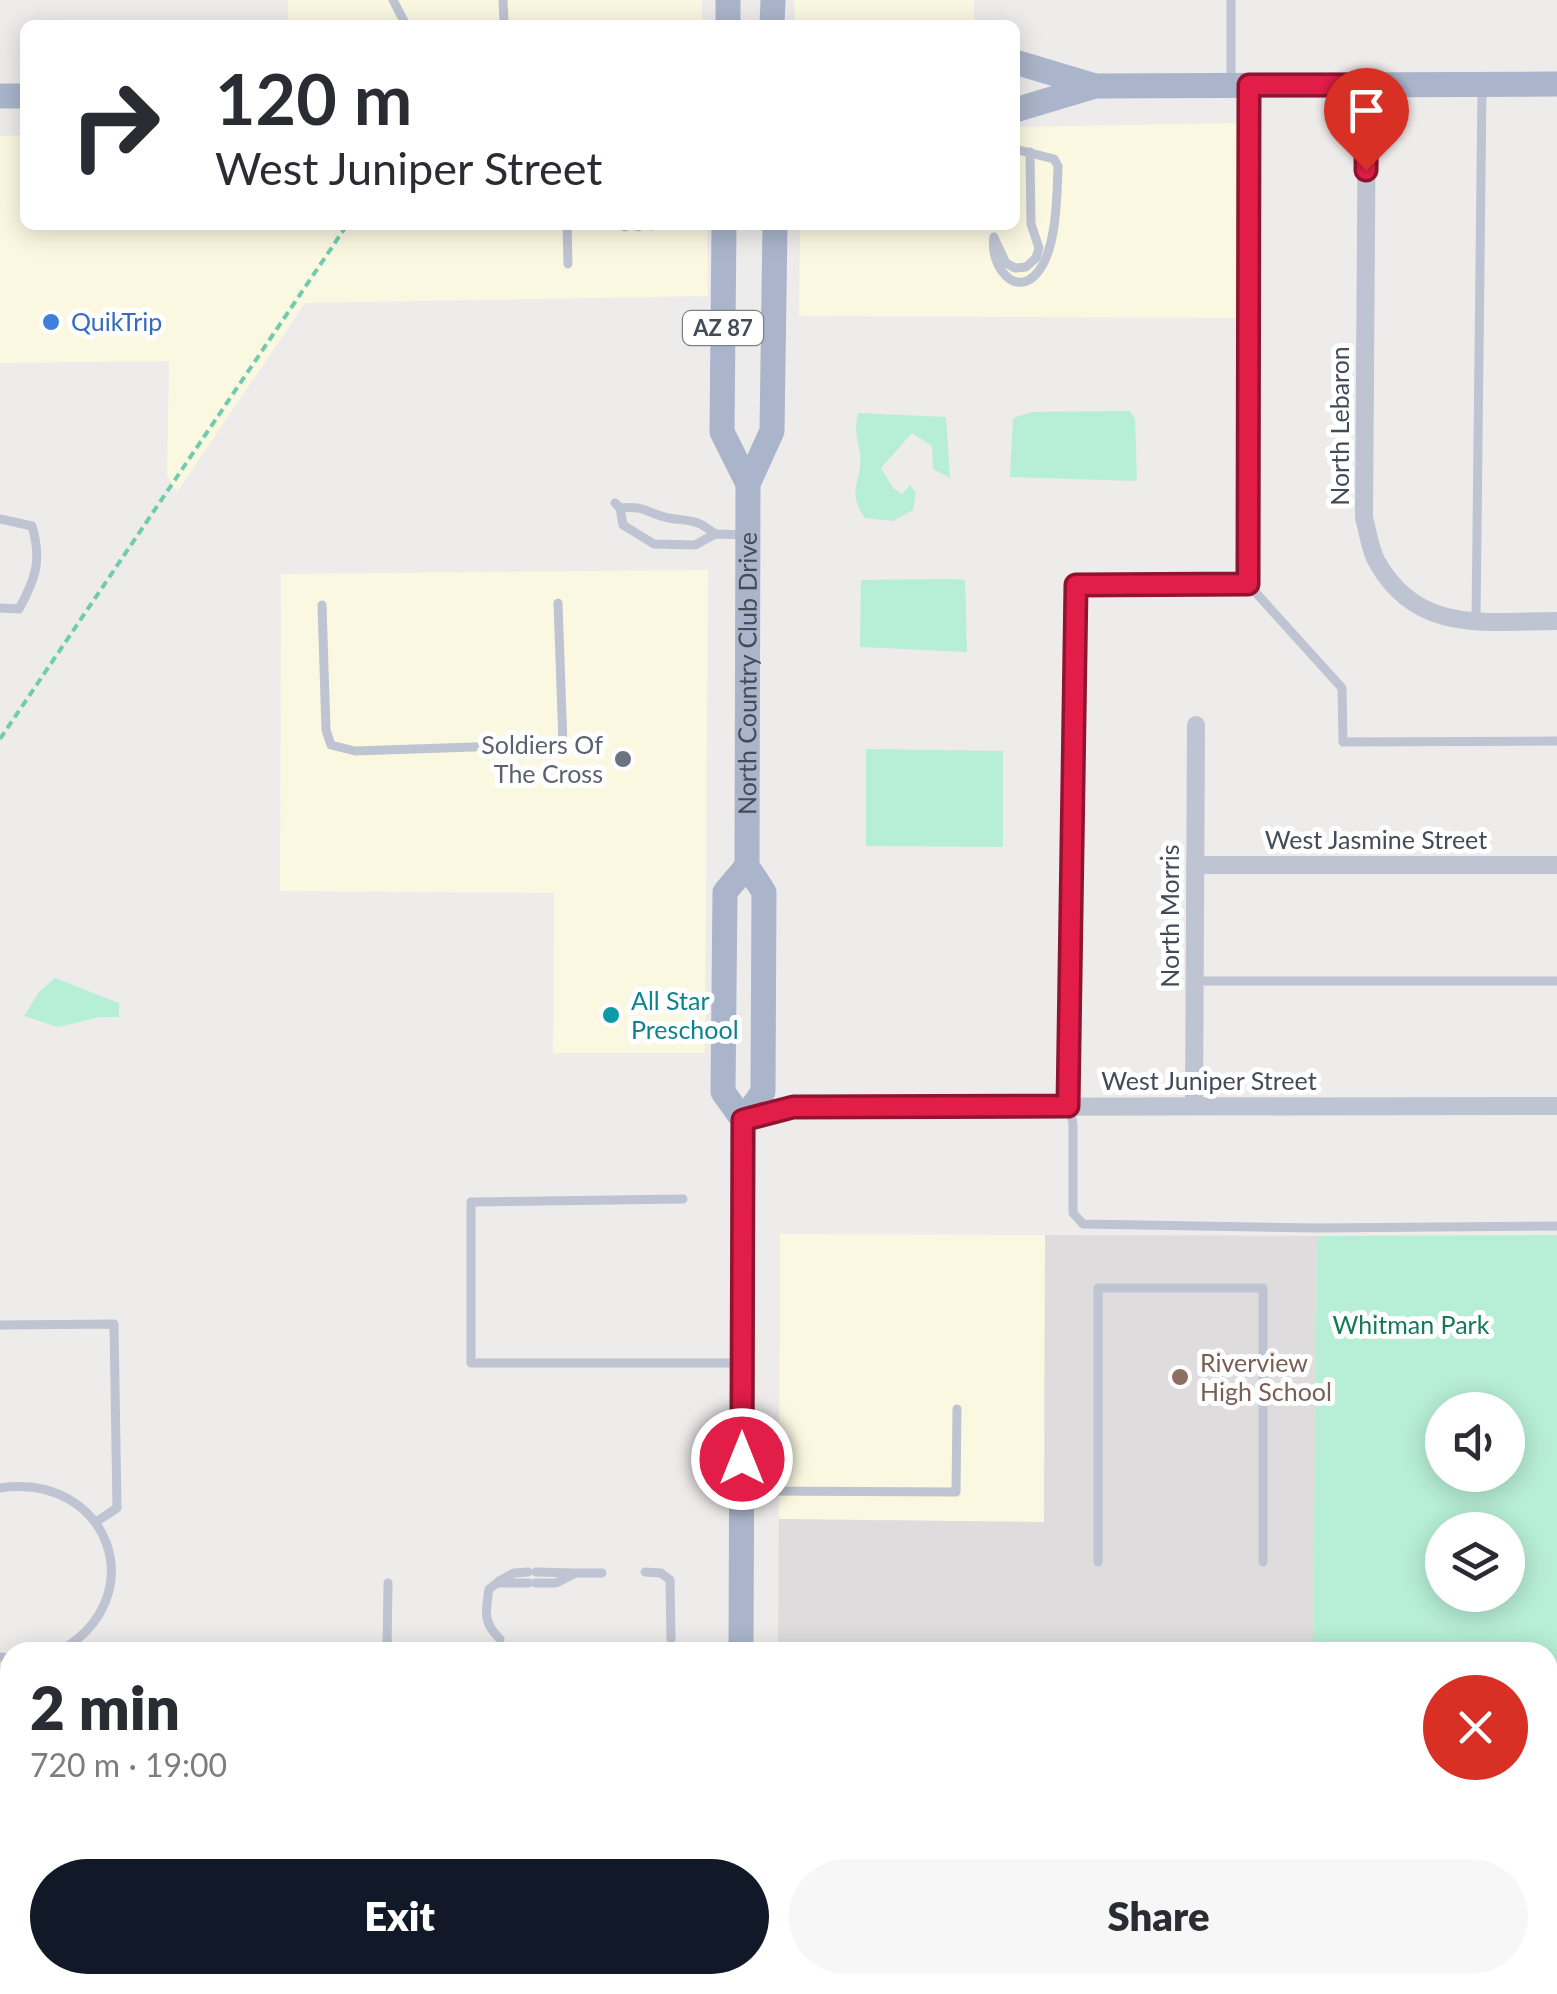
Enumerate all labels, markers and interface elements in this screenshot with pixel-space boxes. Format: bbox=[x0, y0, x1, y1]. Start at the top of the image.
text: 120 m bbox=[215, 56, 412, 140]
icon: right bbox=[50, 60, 180, 190]
pin bbox=[1324, 68, 1409, 171]
icon: arrive bbox=[1339, 83, 1394, 138]
text: West Juniper Street bbox=[215, 141, 602, 195]
place label: QuikTrip bbox=[71, 306, 162, 336]
marker: QuikTrip bbox=[40, 311, 62, 333]
road number: AZ 87 bbox=[683, 311, 763, 345]
street label: North Lebaron bbox=[1324, 346, 1354, 506]
street label: North Country Club Drive bbox=[731, 532, 762, 815]
place label: Soldiers Of The Cross bbox=[481, 729, 603, 788]
marker: Soldiers Of The Cross bbox=[612, 748, 634, 770]
street label: West Jasmine Street bbox=[1265, 824, 1487, 854]
street label: North Morris bbox=[1154, 844, 1184, 988]
place label: All Star Preschool bbox=[631, 985, 739, 1044]
marker: All Star Preschool bbox=[600, 1004, 622, 1026]
street label: West Juniper Street bbox=[1101, 1065, 1317, 1095]
park label: Whitman Park bbox=[1333, 1309, 1490, 1339]
place label: Riverview High School bbox=[1200, 1347, 1332, 1406]
marker: Riverview High School bbox=[1169, 1366, 1191, 1388]
map controls bbox=[1425, 1392, 1525, 1612]
button: sound bbox=[1425, 1392, 1525, 1492]
position arrow bbox=[690, 1407, 794, 1511]
button: layers bbox=[1425, 1512, 1525, 1612]
text: 2 min bbox=[30, 1671, 180, 1743]
button: close bbox=[1423, 1675, 1528, 1780]
text: 720 m · 19:00 bbox=[30, 1745, 227, 1784]
button: Exit bbox=[30, 1859, 769, 1974]
button: Share bbox=[789, 1859, 1528, 1974]

